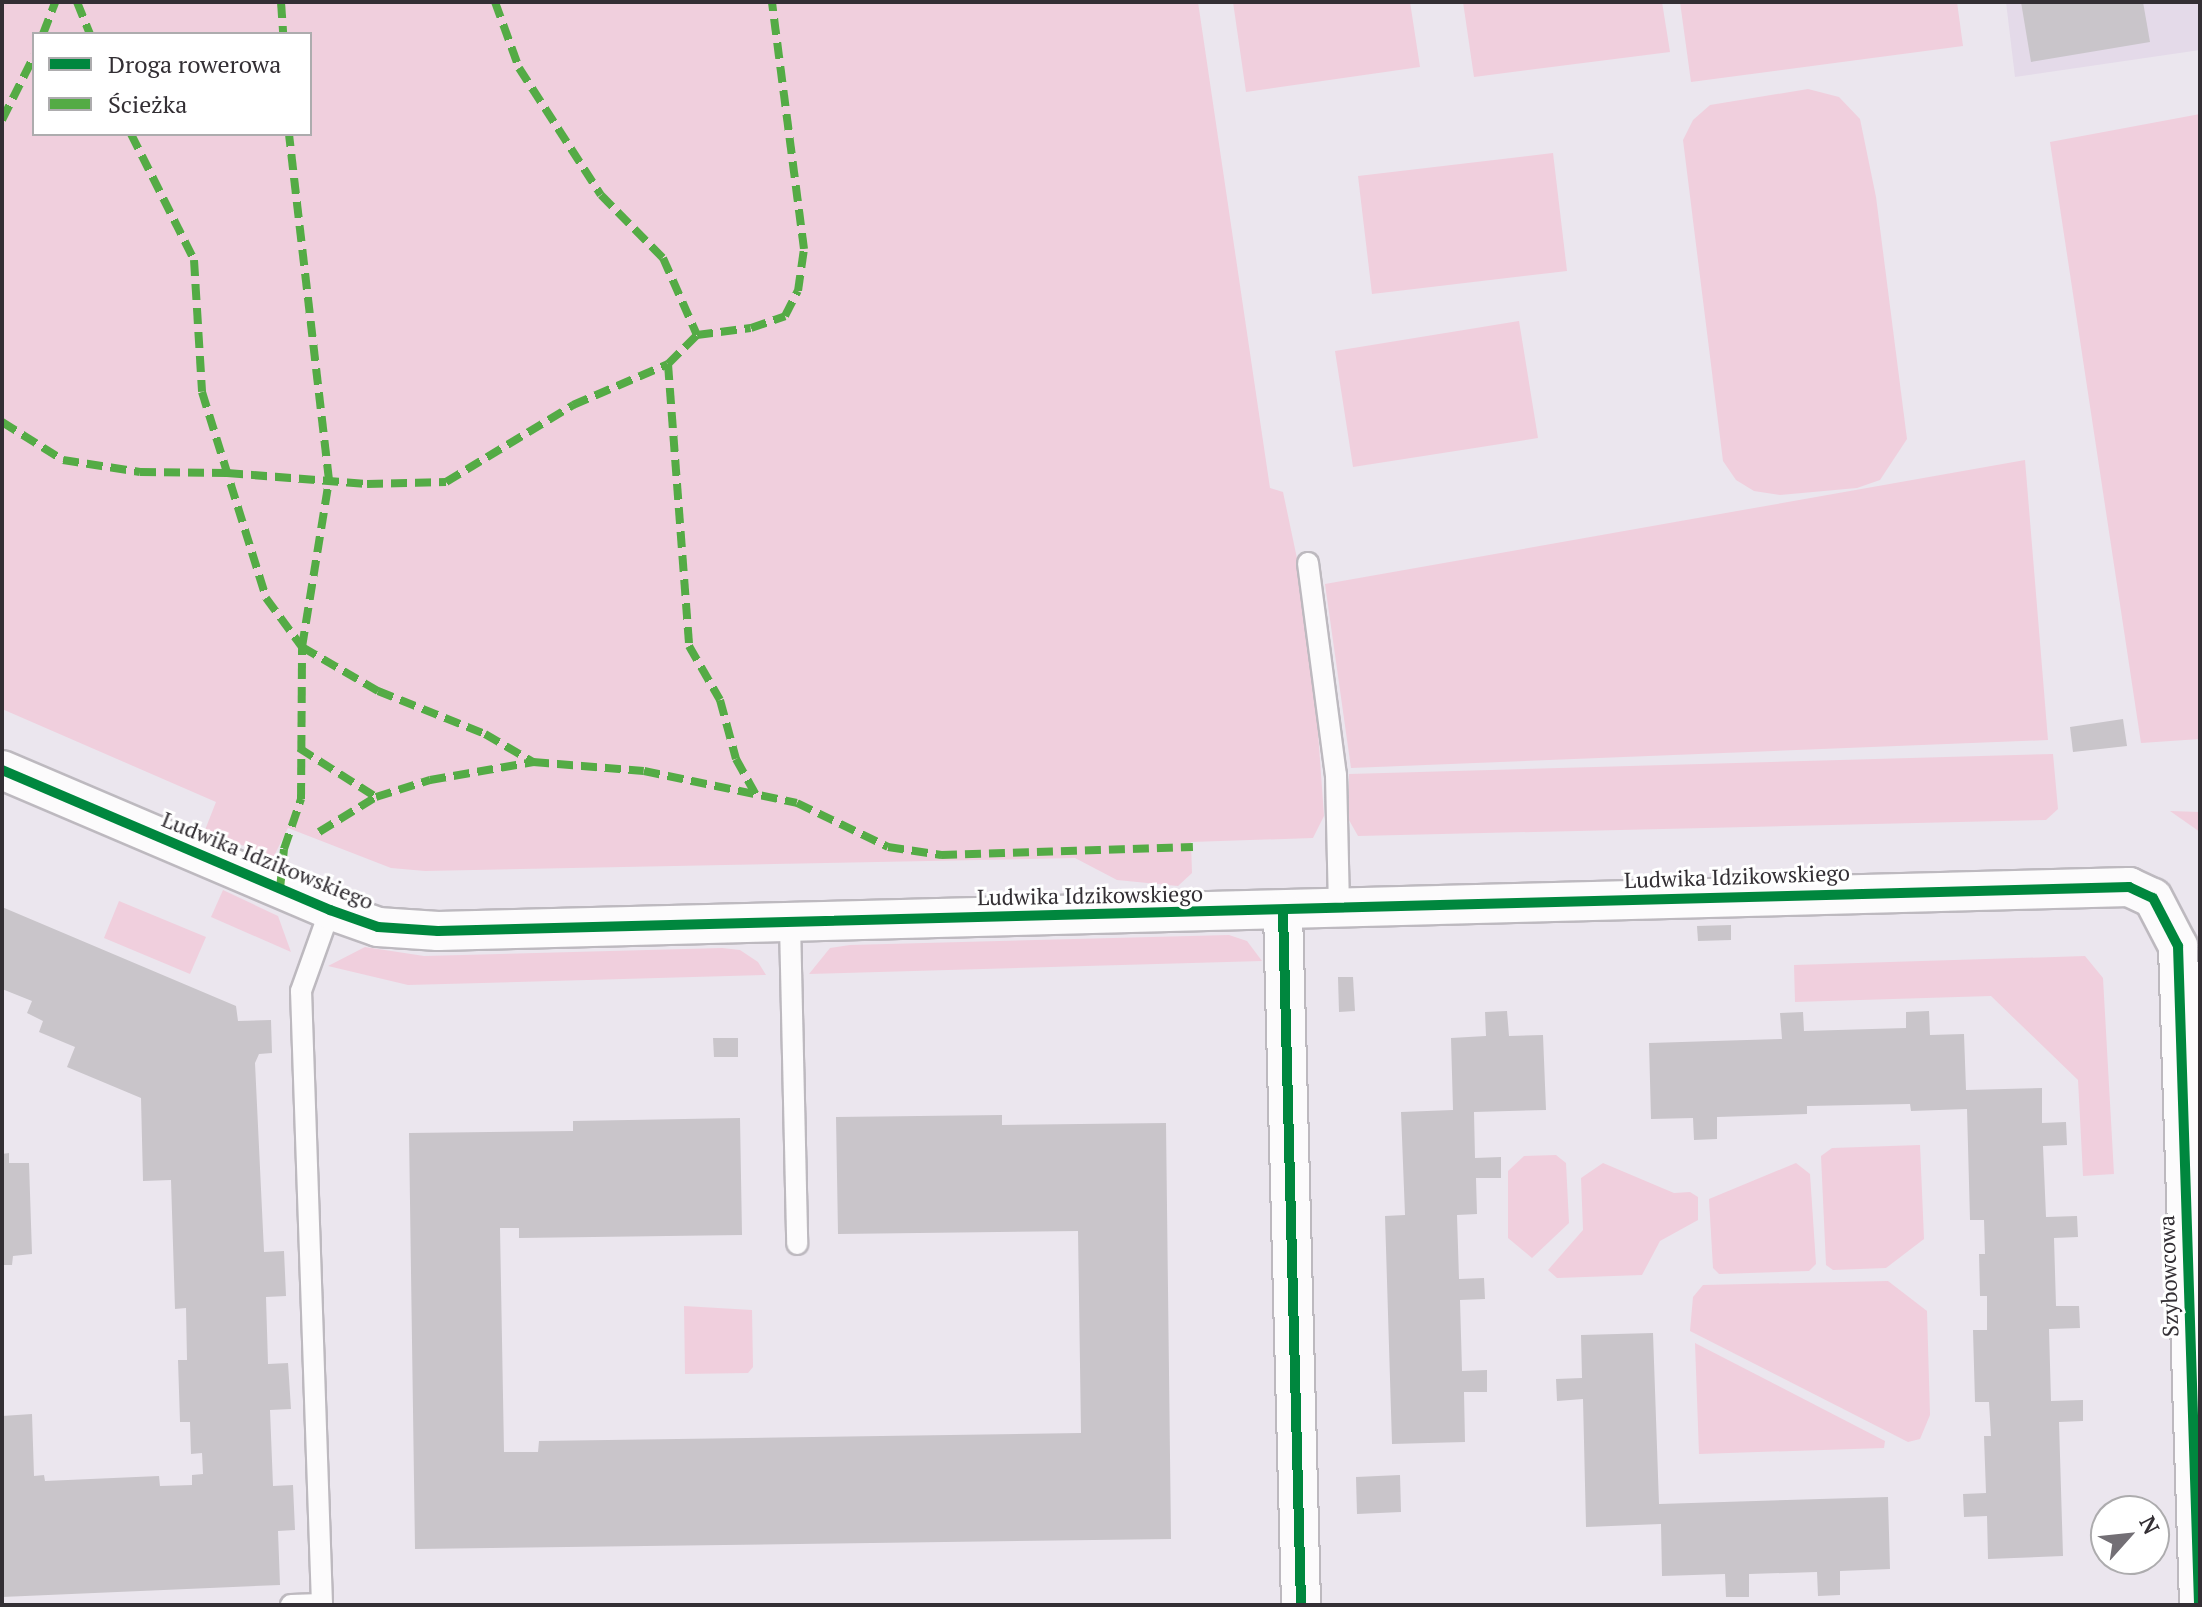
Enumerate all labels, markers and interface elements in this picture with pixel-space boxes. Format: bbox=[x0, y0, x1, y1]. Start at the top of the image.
legend bbox=[32, 32, 312, 136]
text: Droga rowerowa bbox=[108, 48, 281, 80]
text: Ścieżka bbox=[108, 88, 187, 120]
street label: Ludwika Idzikowskiego bbox=[158, 805, 378, 915]
street label: Ludwika Idzikowskiego bbox=[1624, 859, 1850, 893]
street label: Ludwika Idzikowskiego bbox=[977, 880, 1203, 910]
street label: Szybowcowa bbox=[2153, 1215, 2183, 1337]
north arrow bbox=[2090, 1495, 2170, 1575]
text: N bbox=[2133, 1511, 2167, 1539]

